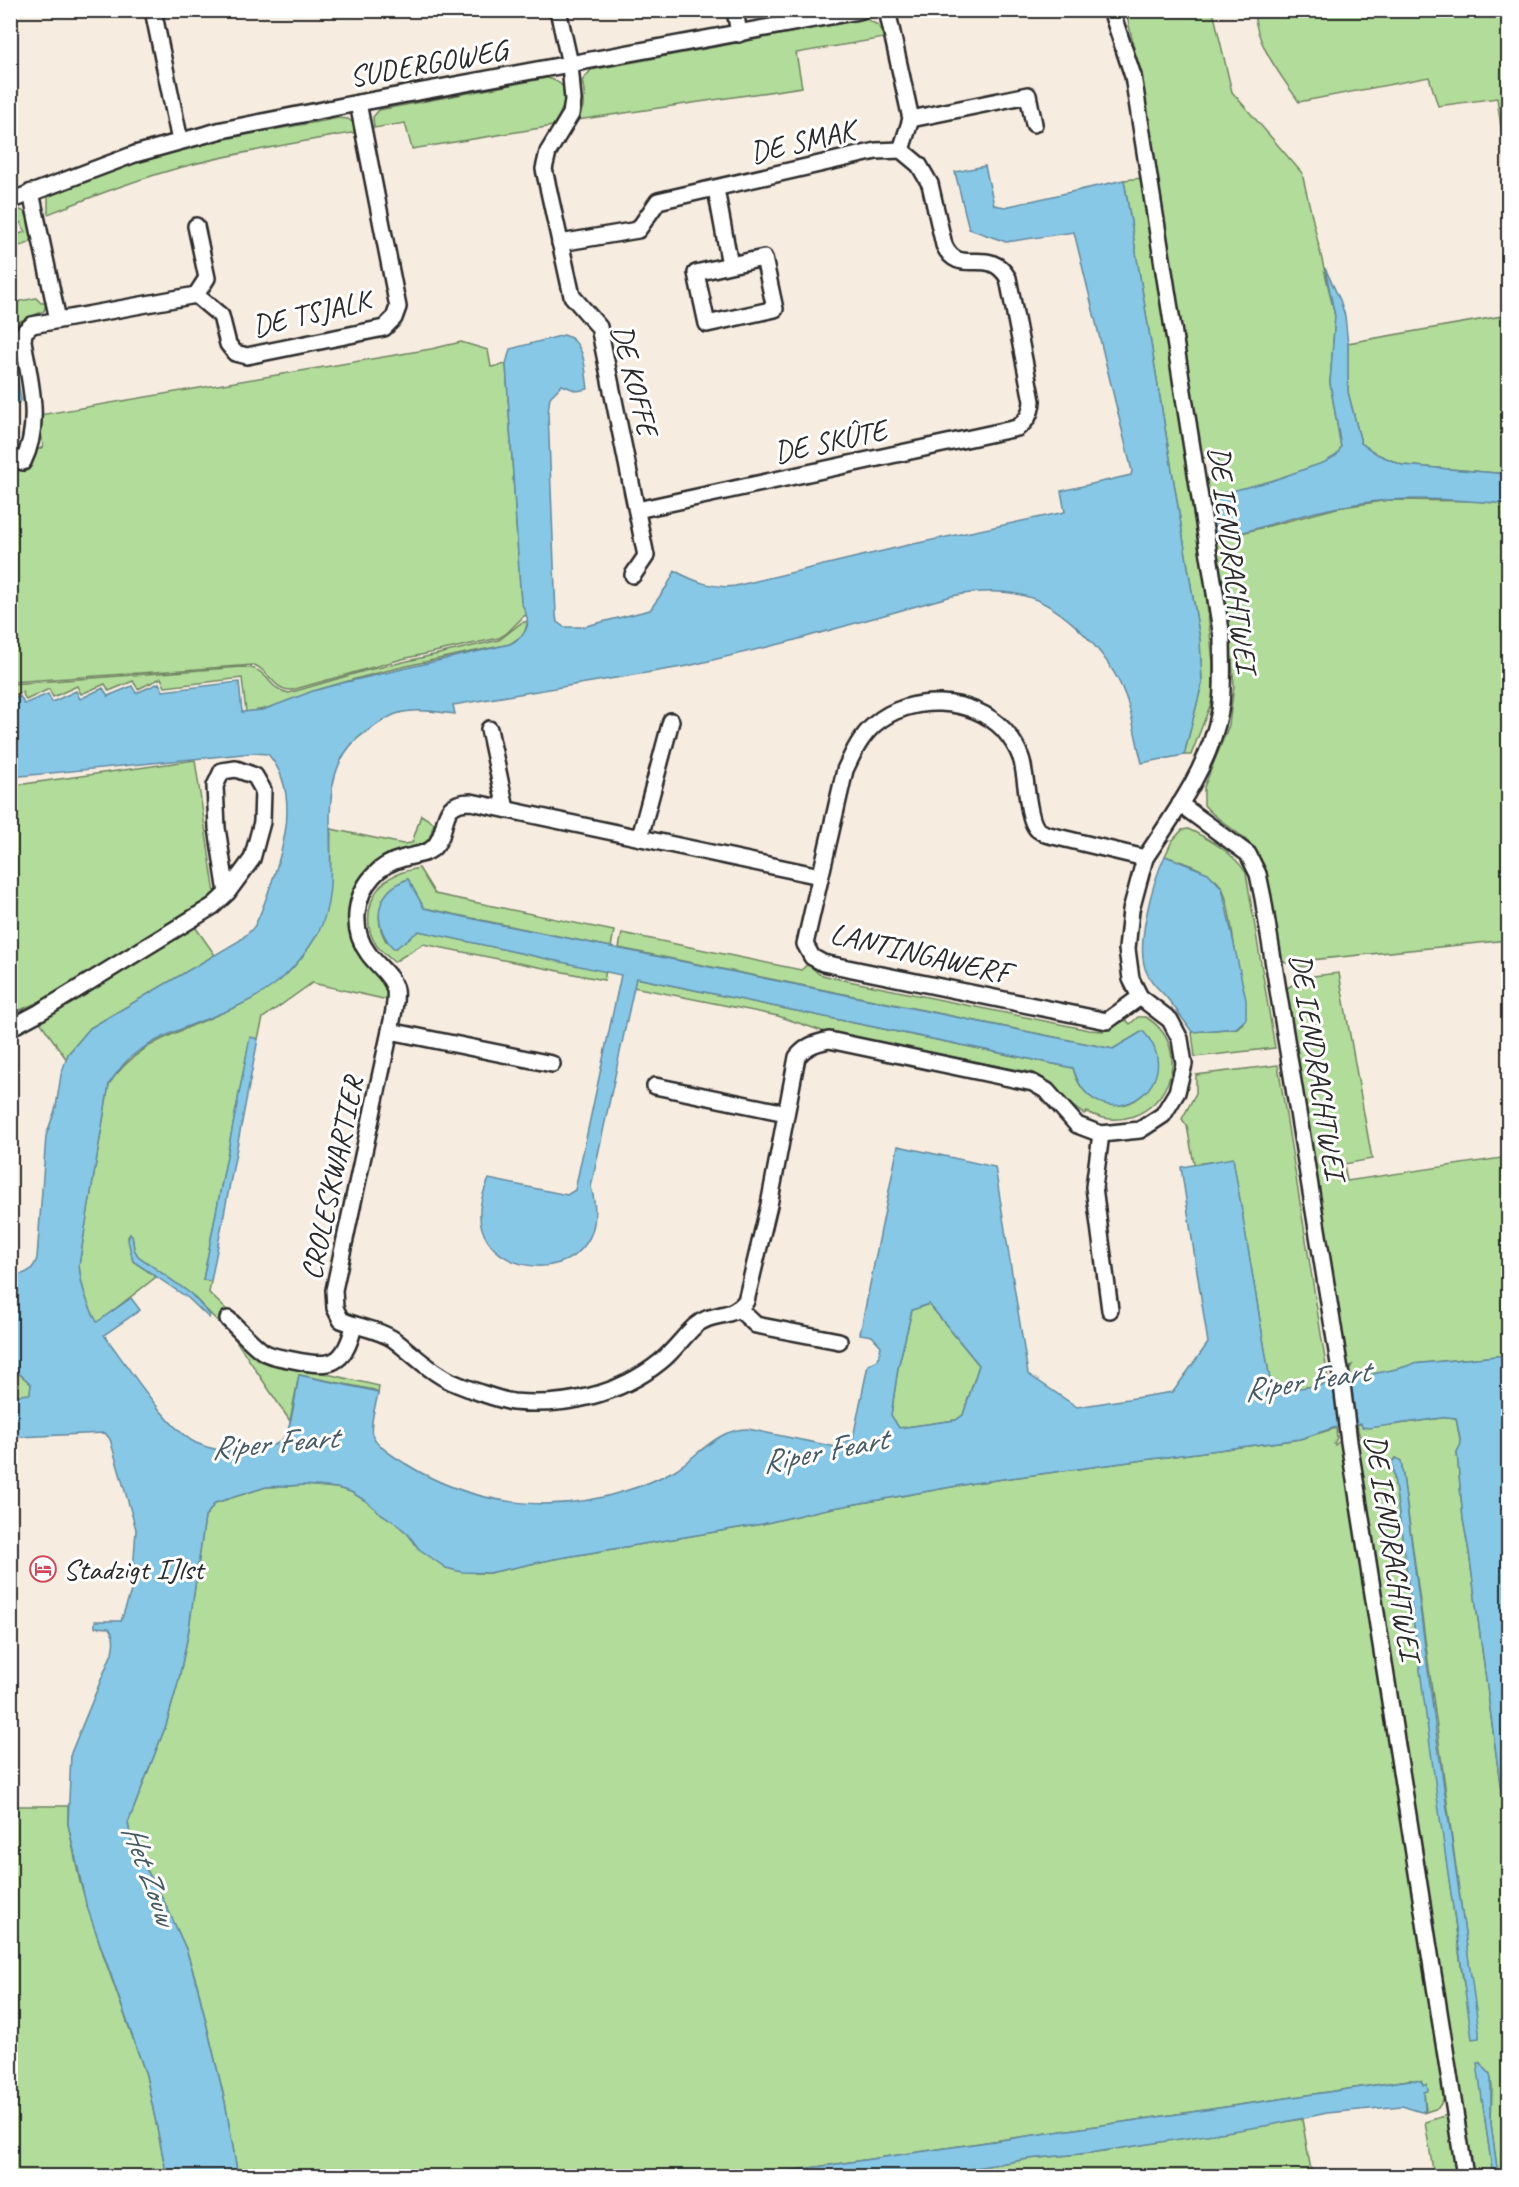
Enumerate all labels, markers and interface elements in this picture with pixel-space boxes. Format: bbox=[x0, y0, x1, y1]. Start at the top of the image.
street label: SUDERGOWEG bbox=[347, 30, 513, 95]
street label: DE SMAK bbox=[746, 109, 864, 171]
street label: DE TSJALK bbox=[248, 280, 379, 345]
street label: DE KOFFE bbox=[603, 321, 668, 443]
street label: DE SKÛTE bbox=[770, 410, 894, 471]
street label: DE IENDRACHTWEI bbox=[1200, 444, 1266, 680]
street label: LANTINGAWERF bbox=[827, 914, 1020, 994]
street label: DE IENDRACHTWEI bbox=[1282, 951, 1355, 1187]
street label: CROLESKWARTIER bbox=[292, 1071, 373, 1283]
water label: Riper Feart bbox=[1240, 1349, 1378, 1411]
water label: Riper Feart bbox=[209, 1416, 345, 1468]
water label: Riper Feart bbox=[758, 1417, 896, 1483]
street label: DE IENDRACHTWEI bbox=[1357, 1432, 1430, 1668]
place label: Stadzigt IJlst bbox=[63, 1550, 207, 1588]
hotel icon: Stadzigt IJlst bbox=[28, 1554, 58, 1584]
water label: Het Zouw bbox=[113, 1819, 188, 1935]

